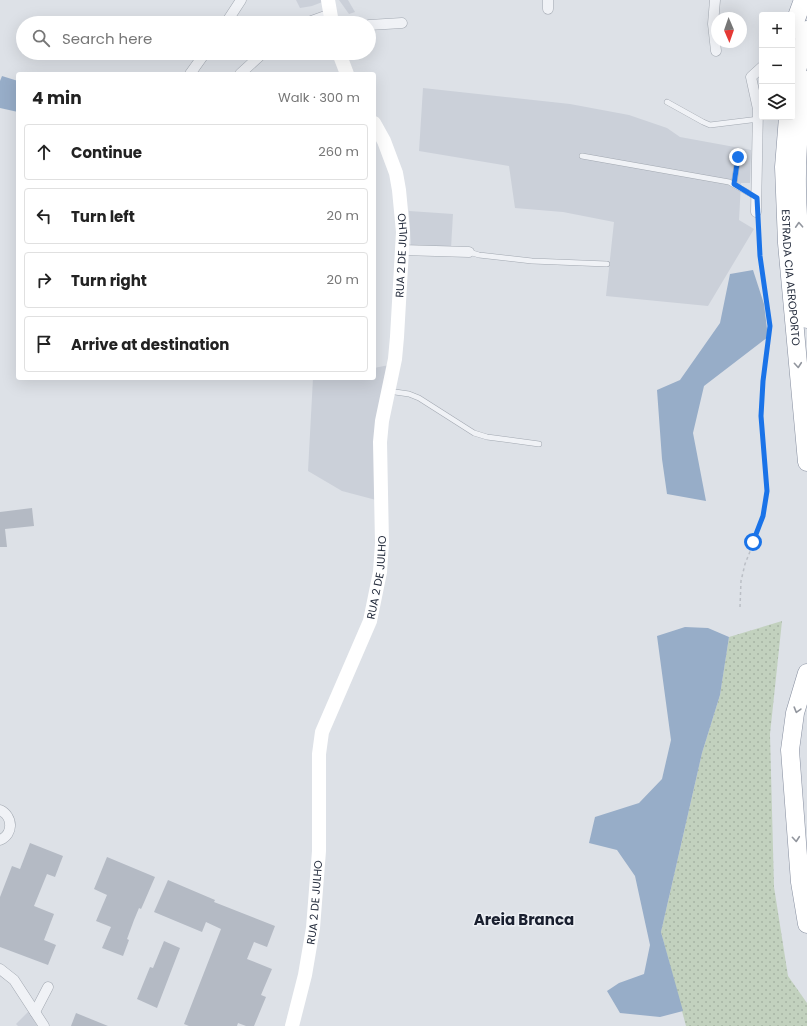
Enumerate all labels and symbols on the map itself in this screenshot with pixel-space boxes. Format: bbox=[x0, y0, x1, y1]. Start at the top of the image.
north arrow bbox=[711, 12, 747, 48]
route end bbox=[729, 148, 747, 166]
street label: ESTRADA CIA AEROPORTO bbox=[778, 209, 804, 347]
street label: RUA 2 DE JULHO bbox=[391, 212, 411, 298]
one-way arrow bbox=[795, 222, 804, 228]
one-way arrow bbox=[793, 362, 802, 368]
route start bbox=[744, 533, 762, 551]
street label: RUA 2 DE JULHO bbox=[363, 535, 390, 621]
one-way arrow bbox=[793, 707, 801, 713]
one-way arrow bbox=[792, 836, 801, 842]
street label: RUA 2 DE JULHO bbox=[302, 859, 326, 946]
district label: Areia Branca bbox=[474, 909, 574, 930]

